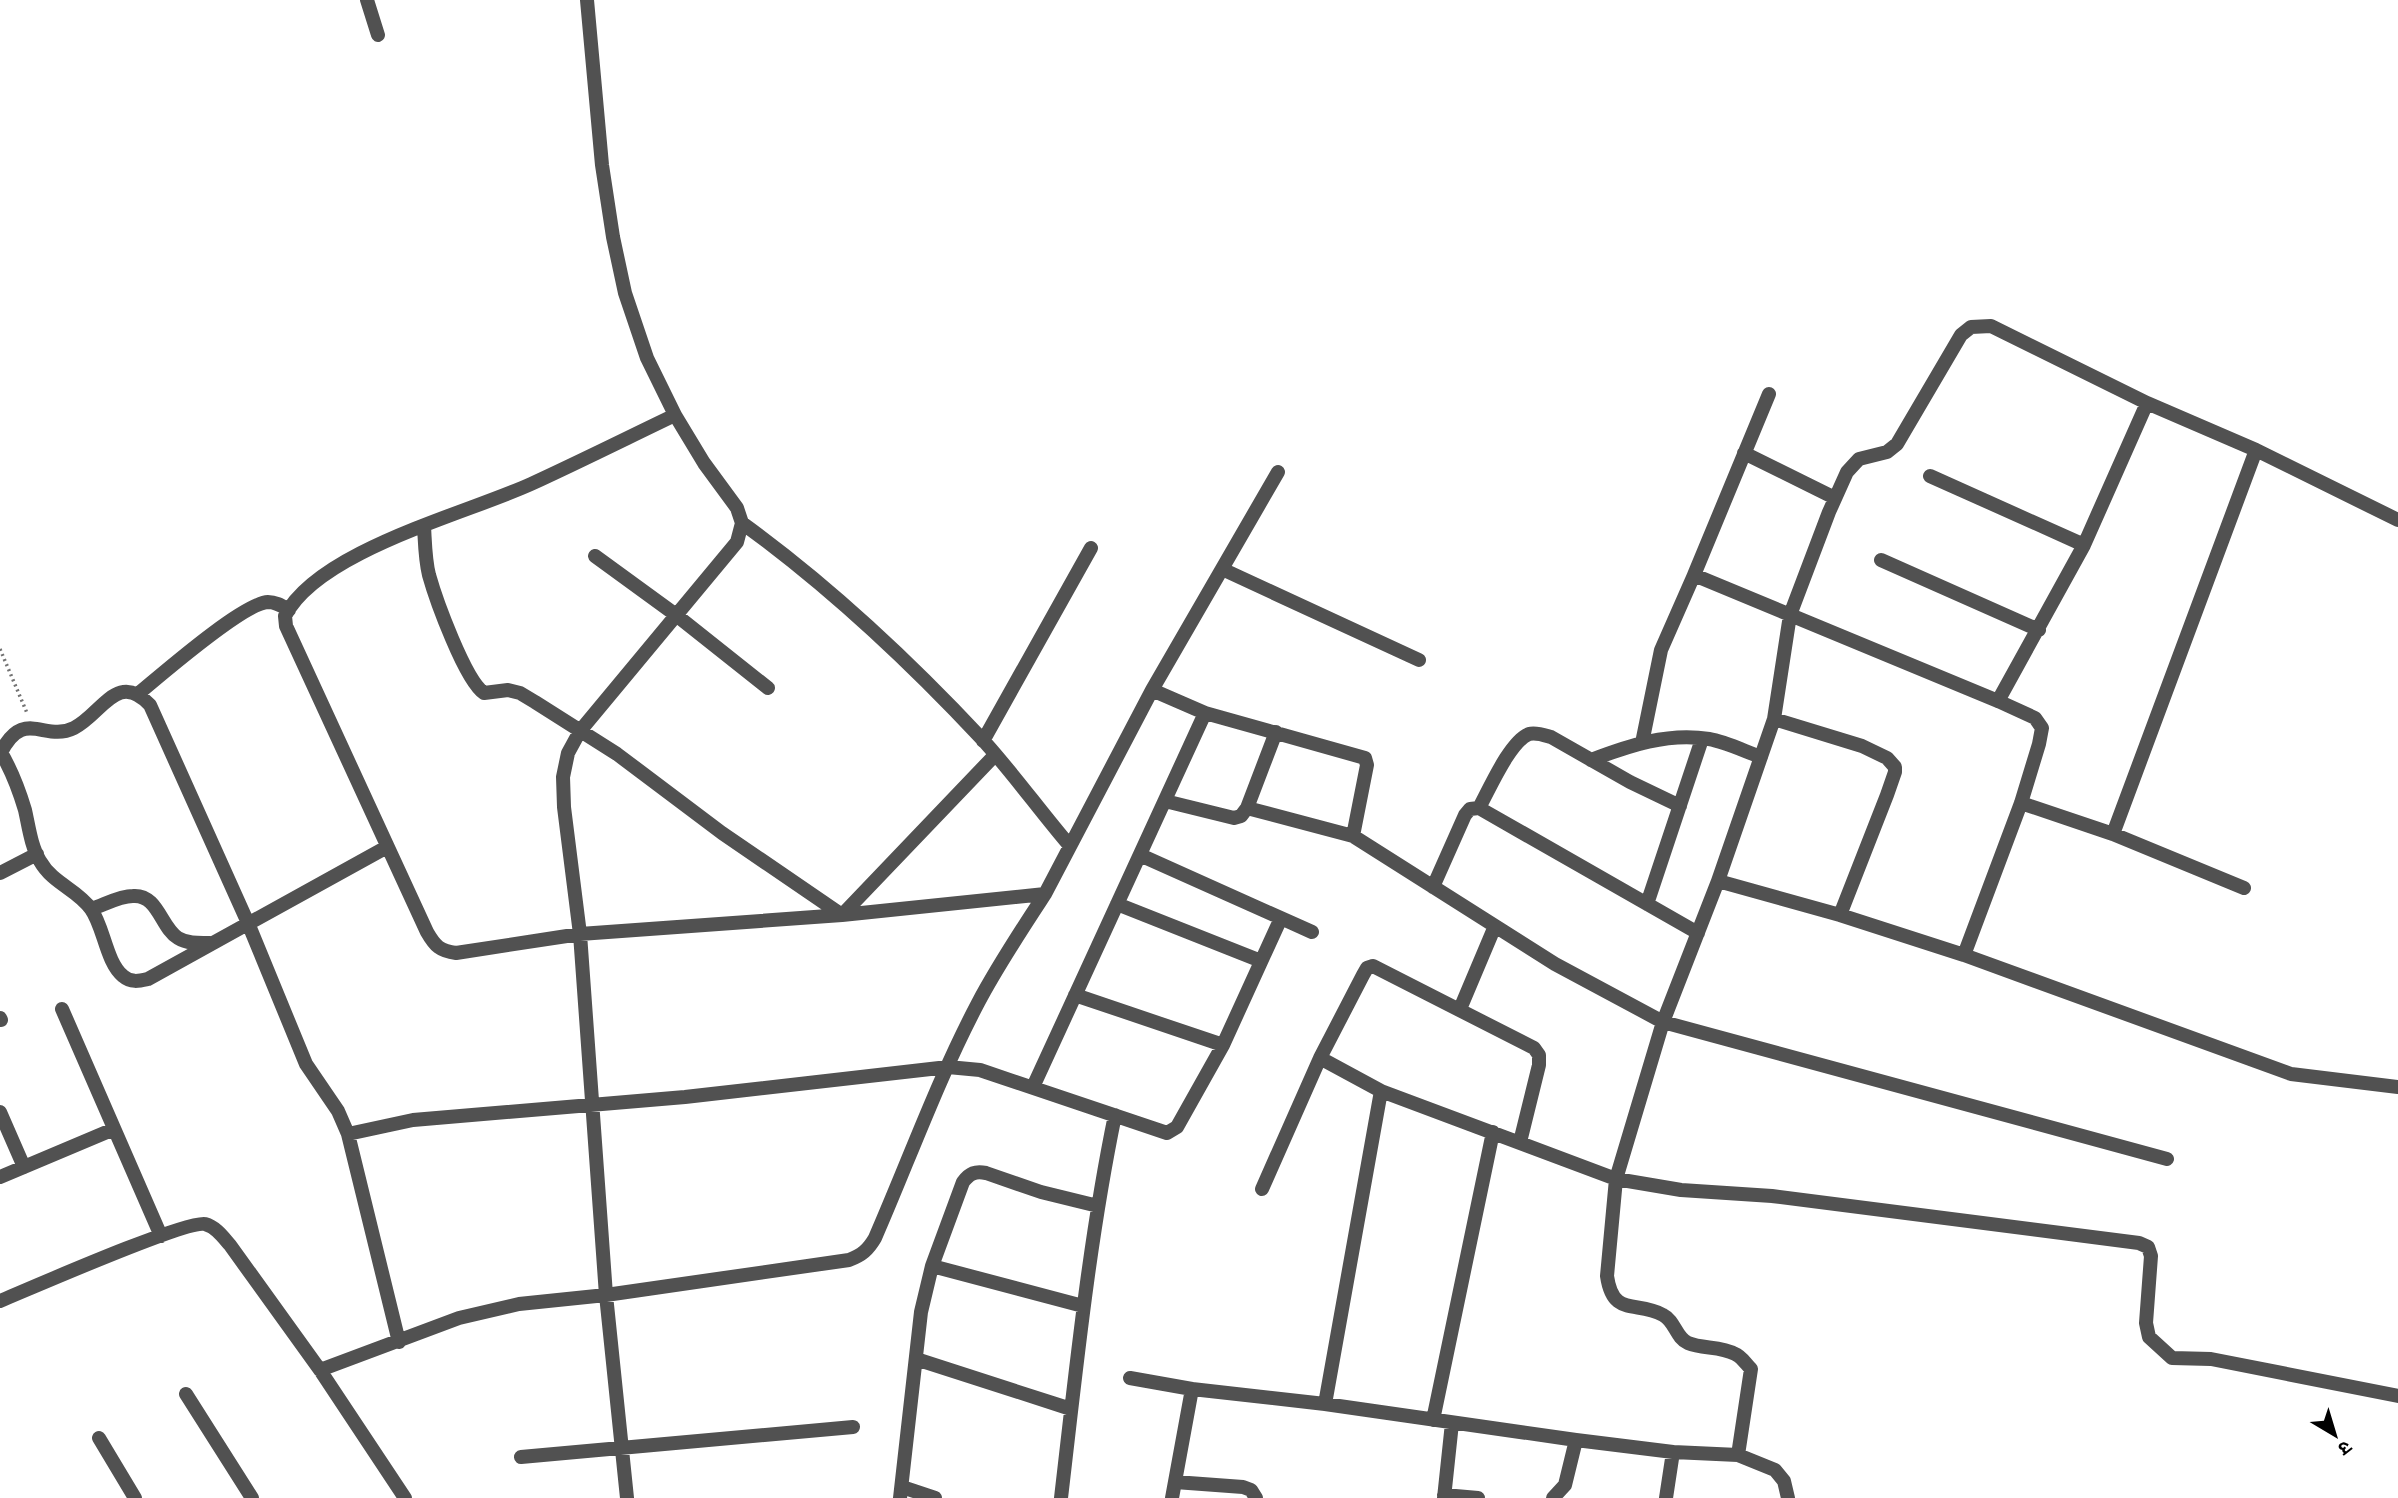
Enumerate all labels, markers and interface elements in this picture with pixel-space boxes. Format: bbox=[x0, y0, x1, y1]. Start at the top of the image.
north arrow bbox=[2300, 1400, 2370, 1470]
text: उ bbox=[2334, 1436, 2357, 1462]

